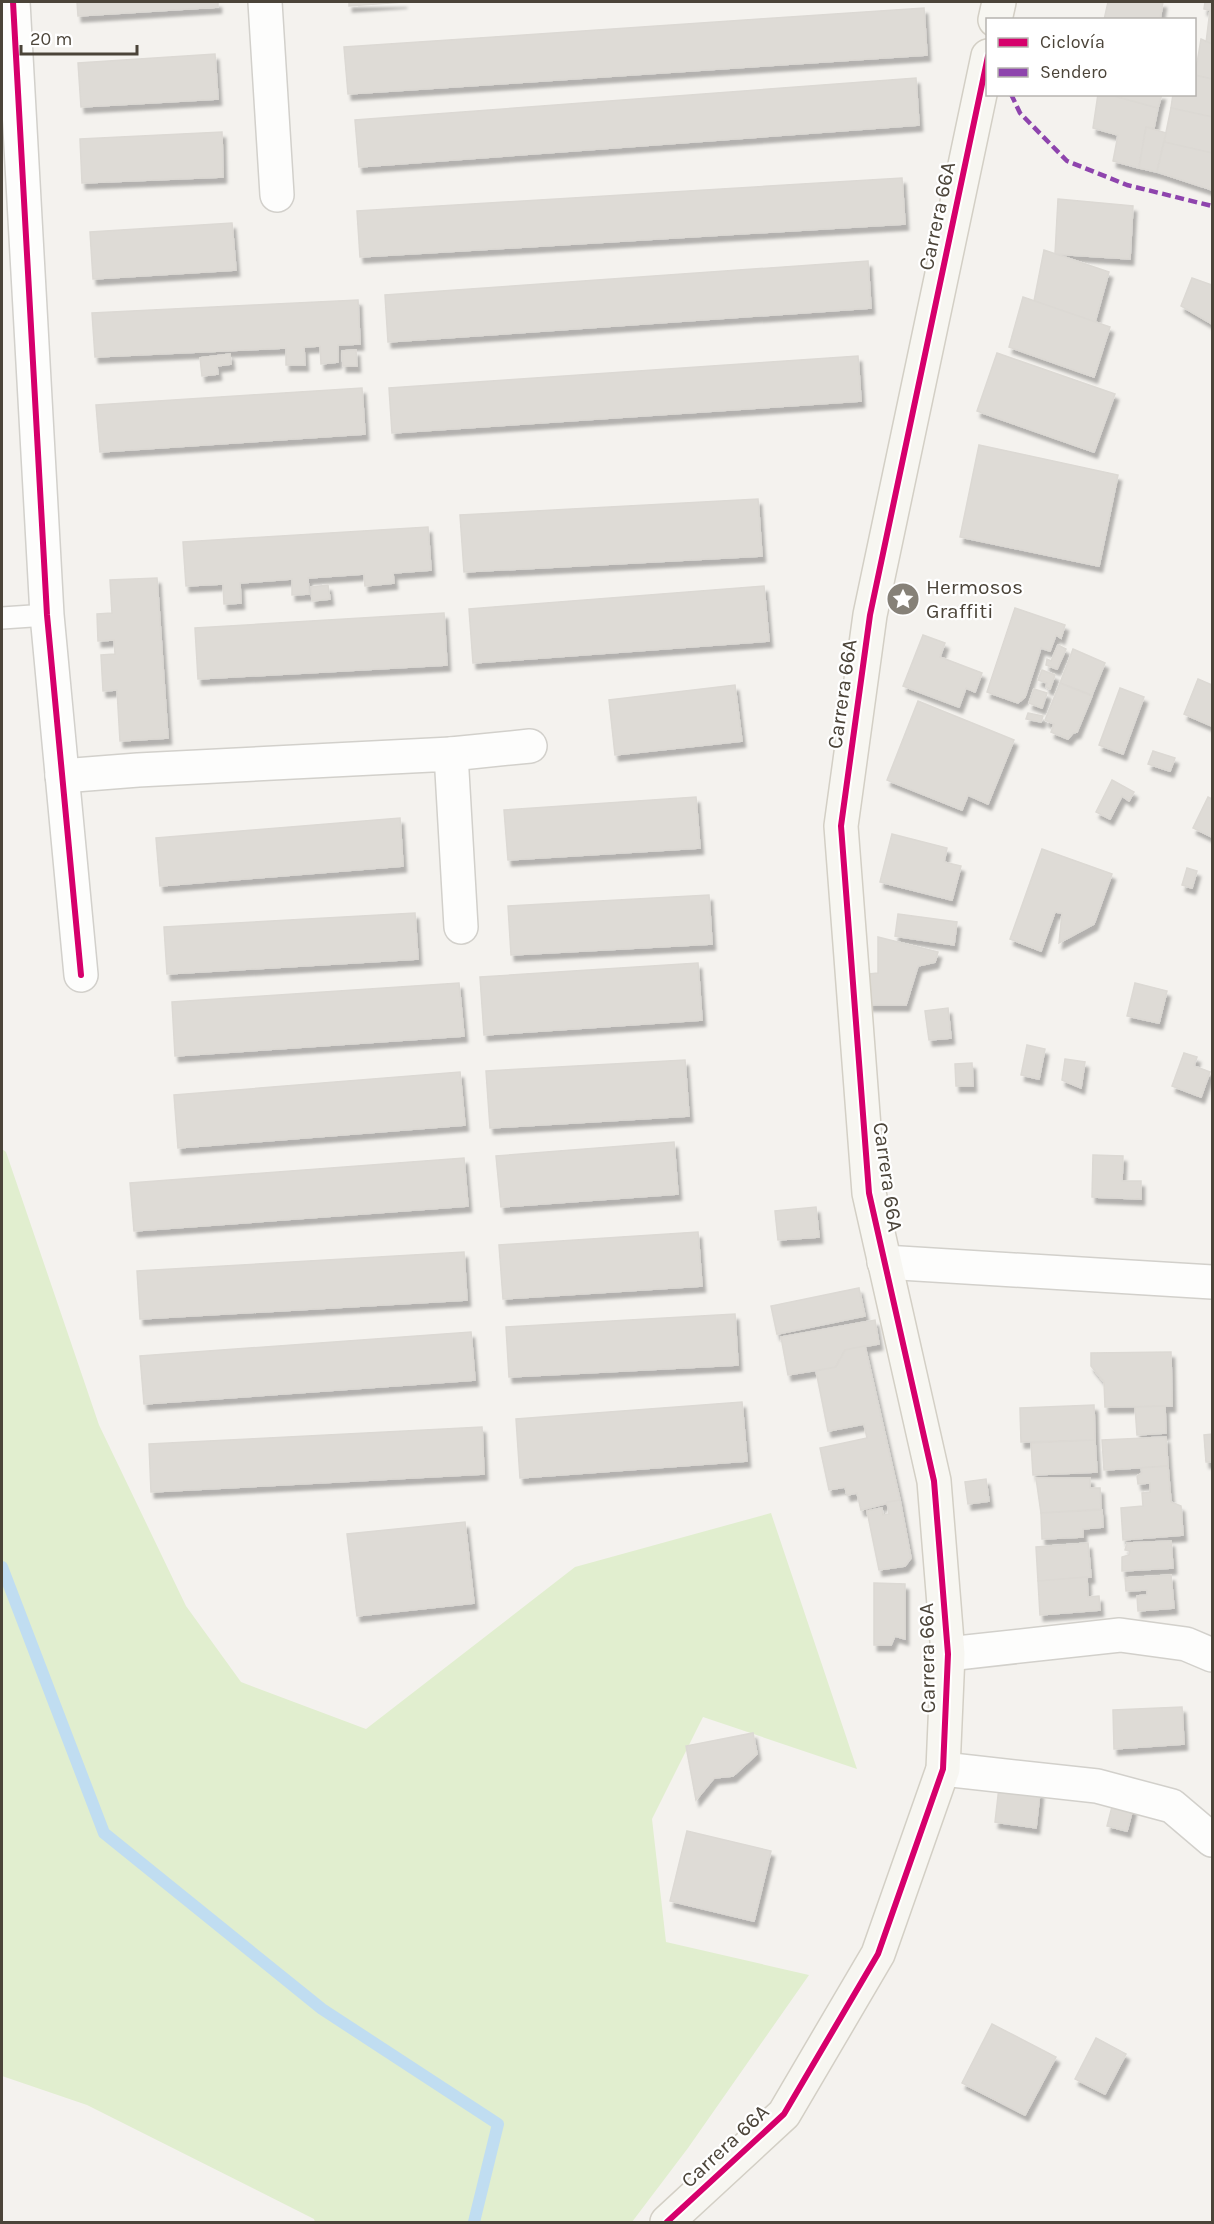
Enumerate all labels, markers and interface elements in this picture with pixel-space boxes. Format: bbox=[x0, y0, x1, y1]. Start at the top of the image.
scale bar bbox=[21, 18, 136, 56]
legend bbox=[986, 18, 1196, 96]
text: 20 m bbox=[30, 28, 72, 50]
text: Ciclovía bbox=[1040, 31, 1105, 53]
text: Sendero bbox=[1040, 61, 1107, 83]
street label: Carrera 66A bbox=[914, 159, 960, 273]
place label: Hermosos Graffiti bbox=[926, 575, 1023, 623]
place icon: Hermosos Graffiti bbox=[885, 581, 921, 617]
street label: Carrera 66A bbox=[822, 638, 862, 750]
street label: Carrera 66A bbox=[868, 1121, 908, 1233]
street label: Carrera 66A bbox=[914, 1602, 940, 1714]
street label: Carrera 66A bbox=[676, 2099, 774, 2193]

